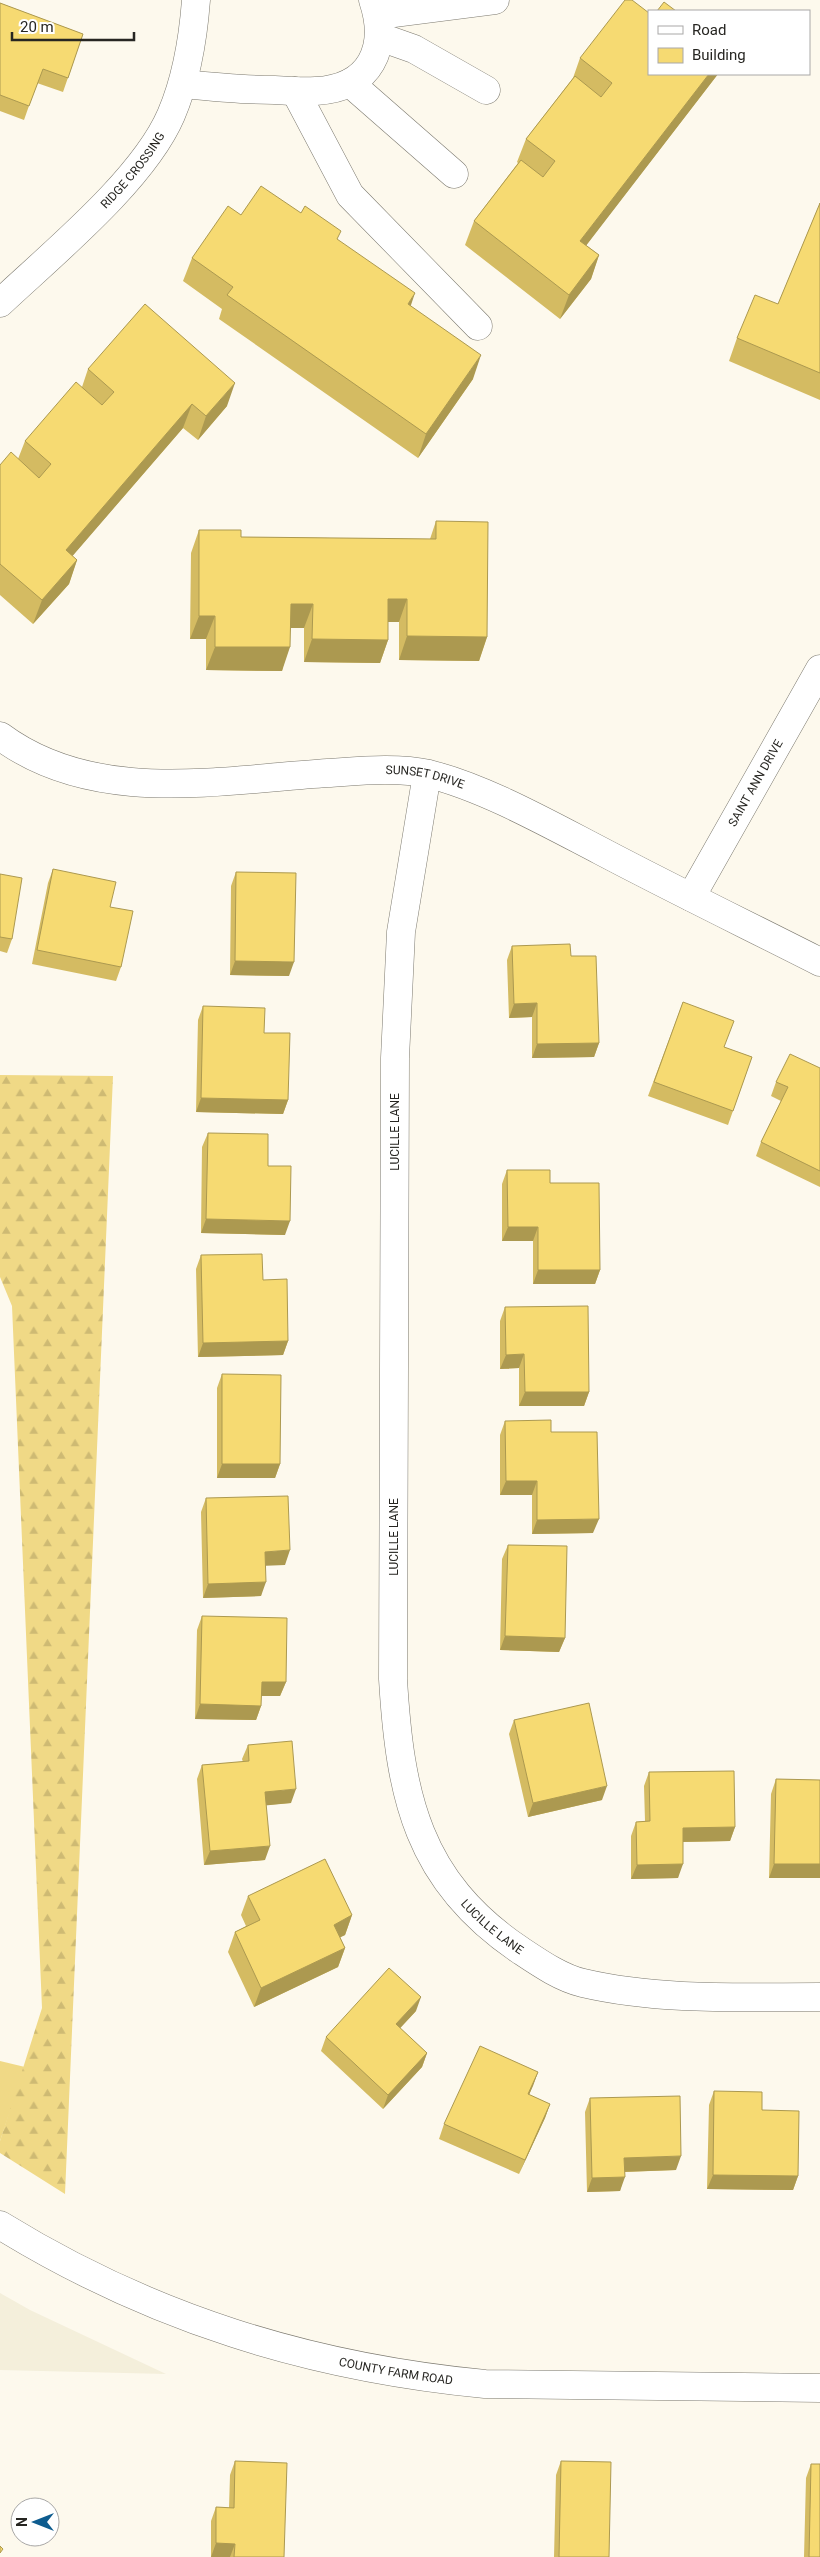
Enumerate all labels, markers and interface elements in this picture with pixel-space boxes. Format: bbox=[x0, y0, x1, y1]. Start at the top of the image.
scale bar bbox=[12, 10, 135, 42]
legend bbox=[648, 10, 810, 75]
text: 20 m bbox=[20, 18, 54, 36]
text: Road bbox=[692, 21, 726, 39]
text: Building bbox=[692, 46, 746, 64]
street label: RIDGE CROSSING bbox=[98, 130, 168, 211]
street label: SAINT ANN DRIVE bbox=[725, 737, 786, 829]
street label: SUNSET DRIVE bbox=[386, 763, 467, 792]
street label: LUCILLE LANE bbox=[388, 1093, 402, 1171]
street label: LUCILLE LANE bbox=[387, 1498, 401, 1576]
street label: LUCILLE LANE bbox=[458, 1897, 526, 1957]
street label: COUNTY FARM ROAD bbox=[338, 2355, 454, 2387]
north arrow bbox=[10, 2497, 60, 2547]
text: N bbox=[14, 2517, 30, 2527]

